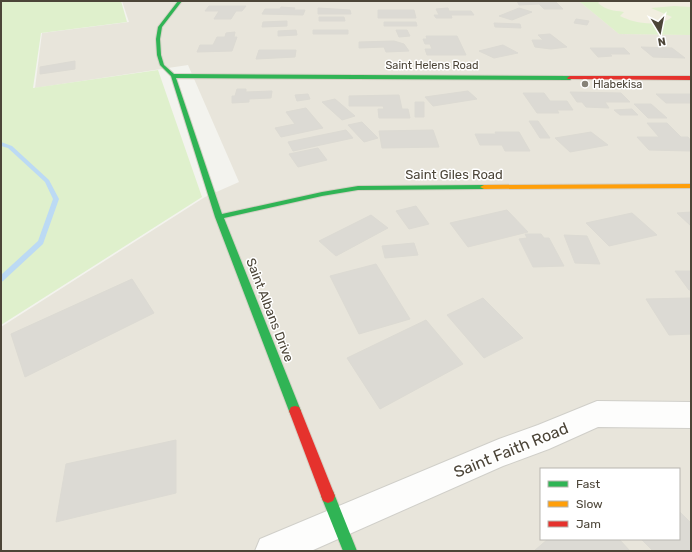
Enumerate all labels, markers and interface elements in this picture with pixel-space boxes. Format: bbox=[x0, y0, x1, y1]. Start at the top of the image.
north arrow bbox=[640, 12, 680, 52]
text: N bbox=[657, 34, 667, 48]
street label: Saint Helens Road bbox=[385, 59, 479, 72]
place label: Hlabekisa bbox=[593, 78, 642, 91]
marker: Hlabekisa bbox=[580, 79, 590, 89]
street label: Saint Giles Road bbox=[405, 167, 503, 182]
street label: Saint Albans Drive bbox=[243, 256, 297, 364]
street label: Saint Faith Road bbox=[451, 418, 571, 482]
legend bbox=[540, 468, 680, 540]
text: Fast bbox=[576, 477, 600, 491]
text: Slow bbox=[576, 497, 603, 511]
text: Jam bbox=[576, 517, 601, 531]

